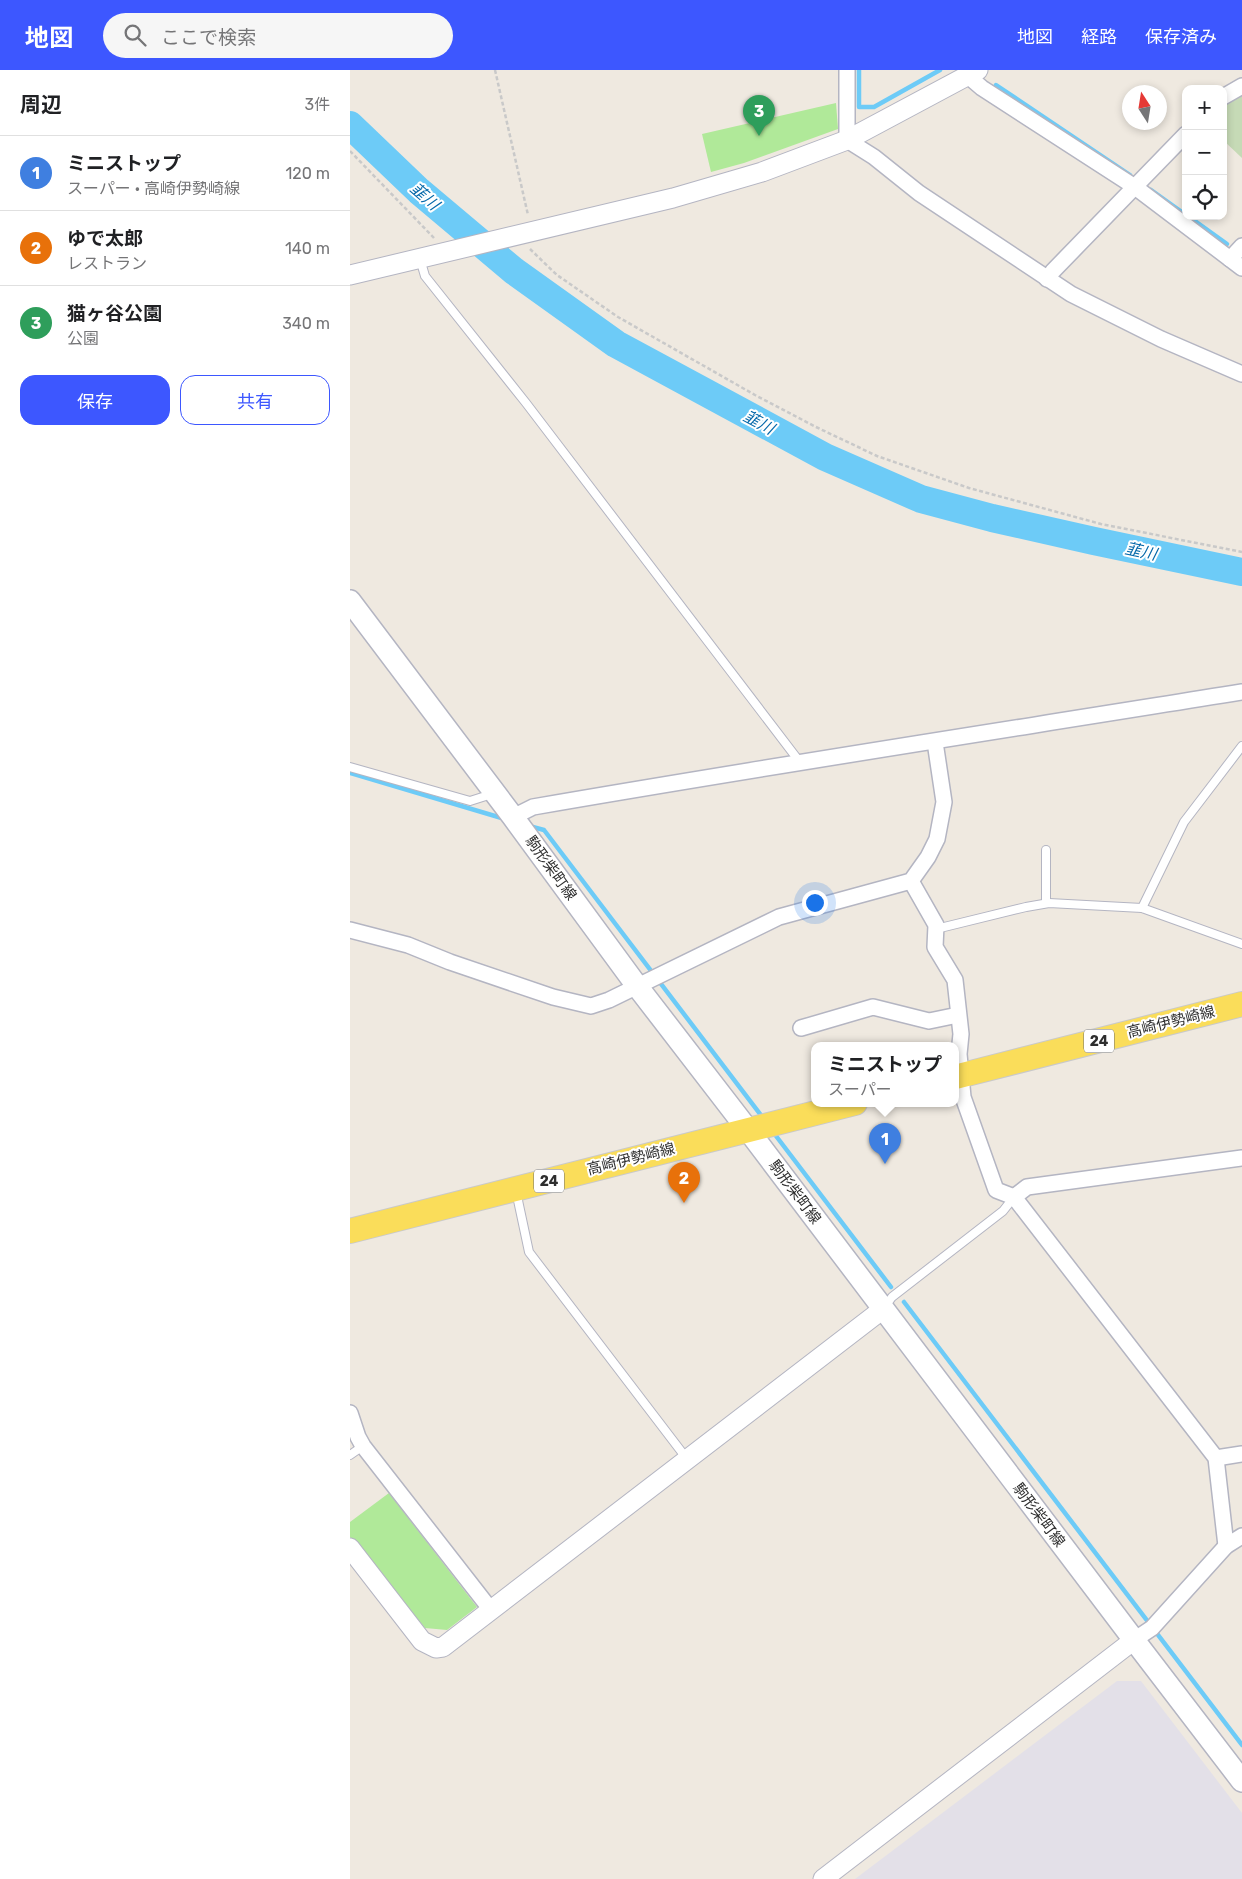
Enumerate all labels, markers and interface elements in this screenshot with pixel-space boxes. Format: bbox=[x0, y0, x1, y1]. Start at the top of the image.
search box bbox=[103, 13, 453, 58]
icon: search bbox=[121, 21, 149, 49]
text: 地図 bbox=[25, 24, 73, 52]
text: ここで検索 bbox=[161, 26, 256, 49]
text: 地図 bbox=[1017, 26, 1053, 48]
text: 経路 bbox=[1081, 26, 1117, 48]
text: 保存済み bbox=[1145, 26, 1217, 48]
north arrow bbox=[1122, 85, 1167, 130]
map controls bbox=[1182, 85, 1227, 220]
button: + bbox=[1182, 85, 1227, 130]
text: 周辺 bbox=[20, 92, 62, 117]
text: 3件 bbox=[304, 95, 330, 114]
pin: 3 bbox=[743, 95, 775, 136]
button: − bbox=[1182, 130, 1227, 175]
text: ミニストップ bbox=[67, 152, 181, 175]
text: 1 bbox=[32, 164, 40, 183]
text: 120 m bbox=[285, 164, 330, 183]
button: locate bbox=[1182, 175, 1227, 220]
text: スーパー · 高崎伊勢崎線 bbox=[67, 179, 240, 198]
water label: 韮川 bbox=[406, 179, 444, 215]
text: ゆで太郎 bbox=[67, 227, 143, 250]
text: 2 bbox=[31, 239, 41, 258]
text: 140 m bbox=[285, 239, 330, 258]
text: レストラン bbox=[67, 254, 147, 273]
text: 猫ヶ谷公園 bbox=[67, 302, 162, 325]
text: 3 bbox=[31, 314, 41, 333]
text: 340 m bbox=[282, 314, 330, 333]
text: 公園 bbox=[67, 329, 99, 348]
button: 保存 bbox=[20, 375, 170, 425]
button: 共有 bbox=[180, 375, 330, 425]
water label: 韮川 bbox=[740, 407, 779, 439]
water label: 韮川 bbox=[1123, 539, 1160, 565]
street label: 駒形柴町線 bbox=[522, 832, 580, 904]
your location bbox=[802, 890, 828, 916]
street label: 高崎伊勢崎線 bbox=[1125, 1002, 1217, 1042]
road number: 24 bbox=[1084, 1029, 1114, 1052]
popup bbox=[811, 1042, 959, 1107]
text: ミニストップ bbox=[828, 1053, 942, 1076]
text: スーパー bbox=[828, 1080, 892, 1099]
pin: 1 bbox=[869, 1123, 901, 1164]
street label: 高崎伊勢崎線 bbox=[585, 1139, 677, 1179]
street label: 駒形柴町線 bbox=[765, 1157, 825, 1227]
pin: 2 bbox=[668, 1162, 700, 1203]
road number: 24 bbox=[534, 1170, 564, 1192]
street label: 駒形柴町線 bbox=[1009, 1480, 1069, 1550]

